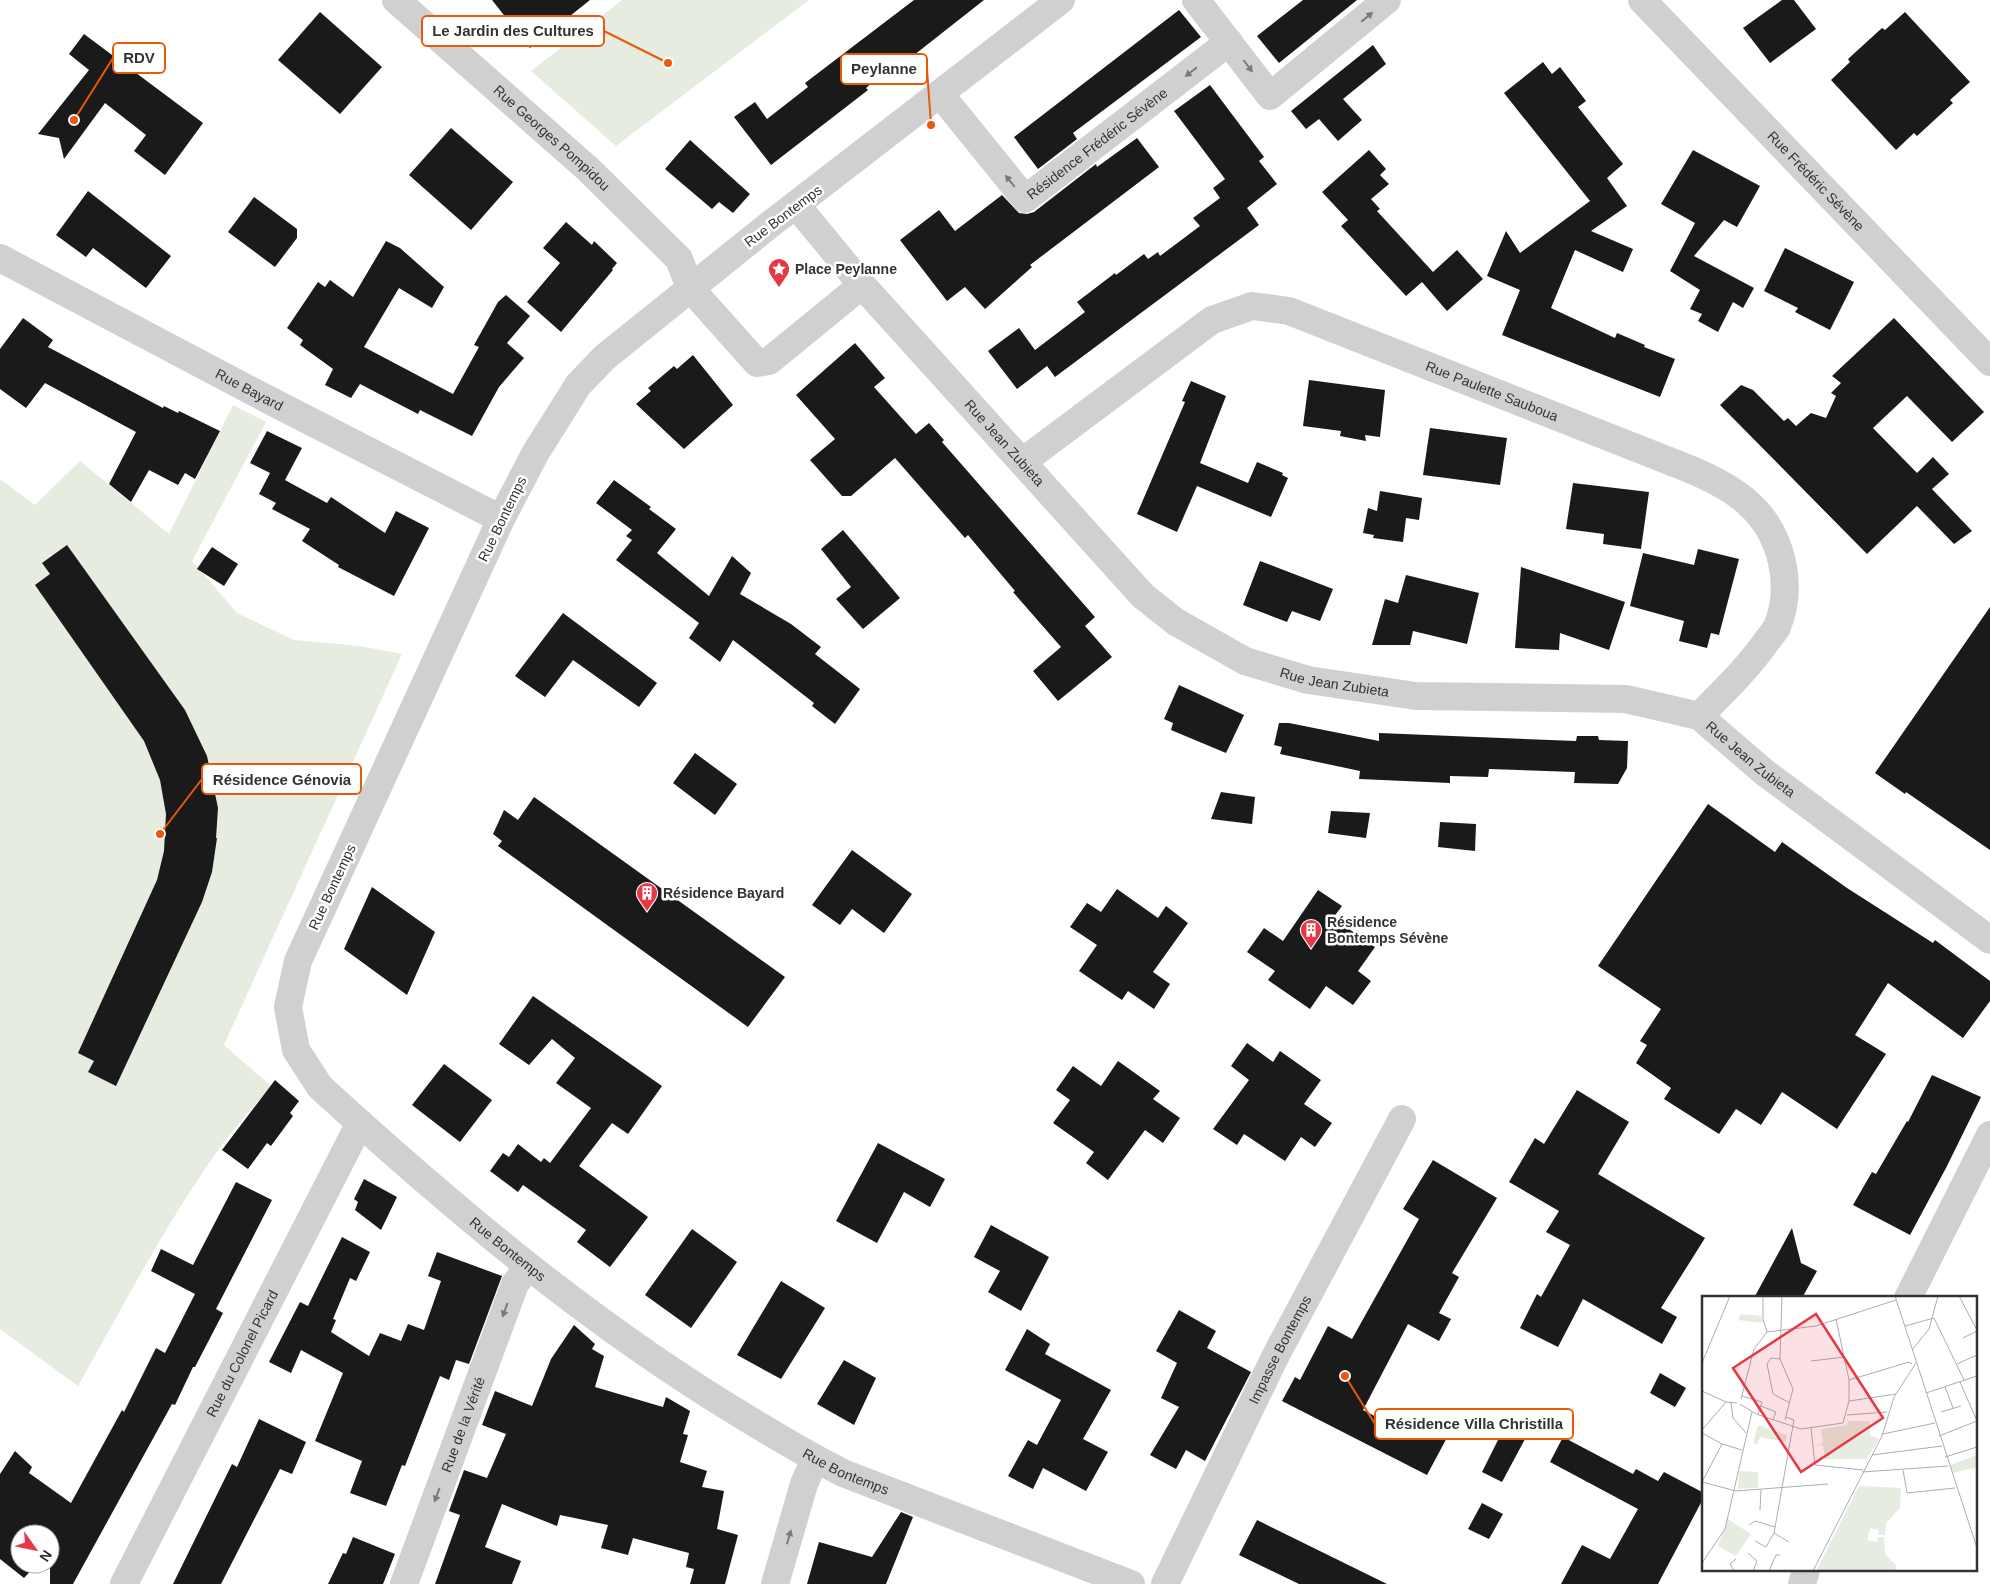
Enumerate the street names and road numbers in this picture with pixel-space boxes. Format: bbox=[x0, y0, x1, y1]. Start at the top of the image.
street label: Rue Georges Pompidou bbox=[490, 82, 613, 194]
street label: Résidence Frédéric Sévène bbox=[1024, 84, 1171, 203]
street label: Rue Frédéric Sévène bbox=[1764, 128, 1868, 234]
street label: Rue Bontemps bbox=[741, 182, 825, 250]
street label: Rue Paulette Sauboua bbox=[1423, 358, 1561, 424]
street label: Rue Bayard bbox=[213, 365, 286, 414]
street label: Rue Jean Zubieta bbox=[962, 396, 1048, 489]
street label: Rue Bontemps bbox=[475, 474, 529, 564]
street label: Rue Jean Zubieta bbox=[1278, 664, 1390, 700]
street label: Rue Jean Zubieta bbox=[1703, 718, 1799, 801]
street label: Rue Bontemps bbox=[305, 842, 359, 932]
street label: Rue Bontemps bbox=[467, 1214, 549, 1284]
street label: Rue du Colonel Picard bbox=[203, 1287, 281, 1420]
street label: Impasse Bontemps bbox=[1245, 1293, 1314, 1407]
street label: Rue de la Vérité bbox=[438, 1374, 488, 1474]
street label: Rue Bontemps bbox=[800, 1445, 891, 1498]

